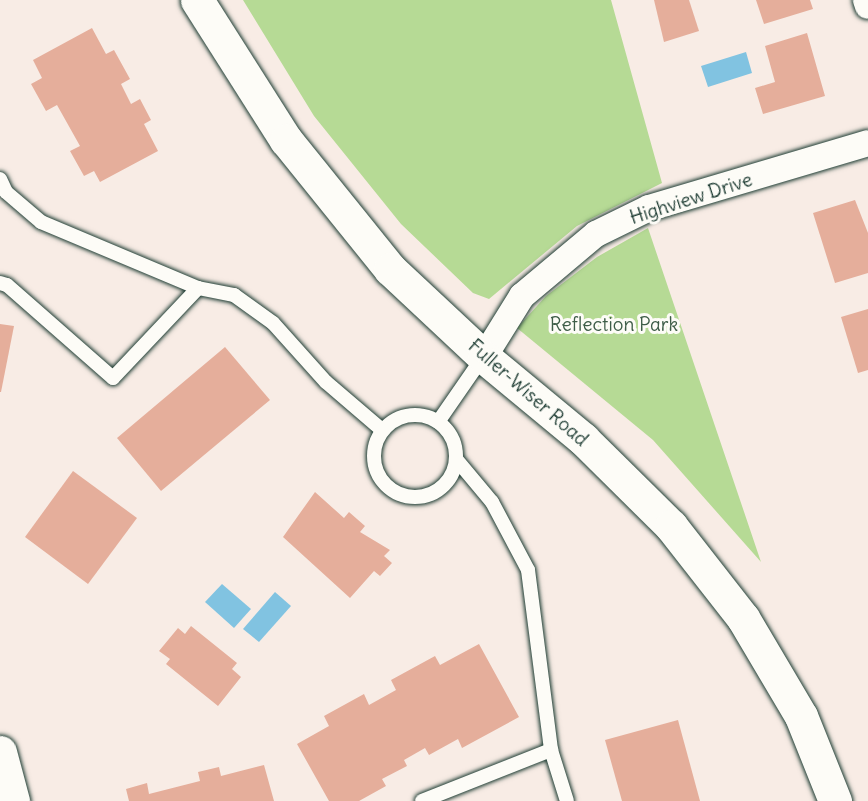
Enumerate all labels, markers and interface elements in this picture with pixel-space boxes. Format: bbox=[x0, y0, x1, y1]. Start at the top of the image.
street label: Highview Drive bbox=[627, 168, 755, 230]
park label: Reflection Park bbox=[550, 314, 678, 336]
street label: Fuller-Wiser Road bbox=[463, 335, 593, 451]

